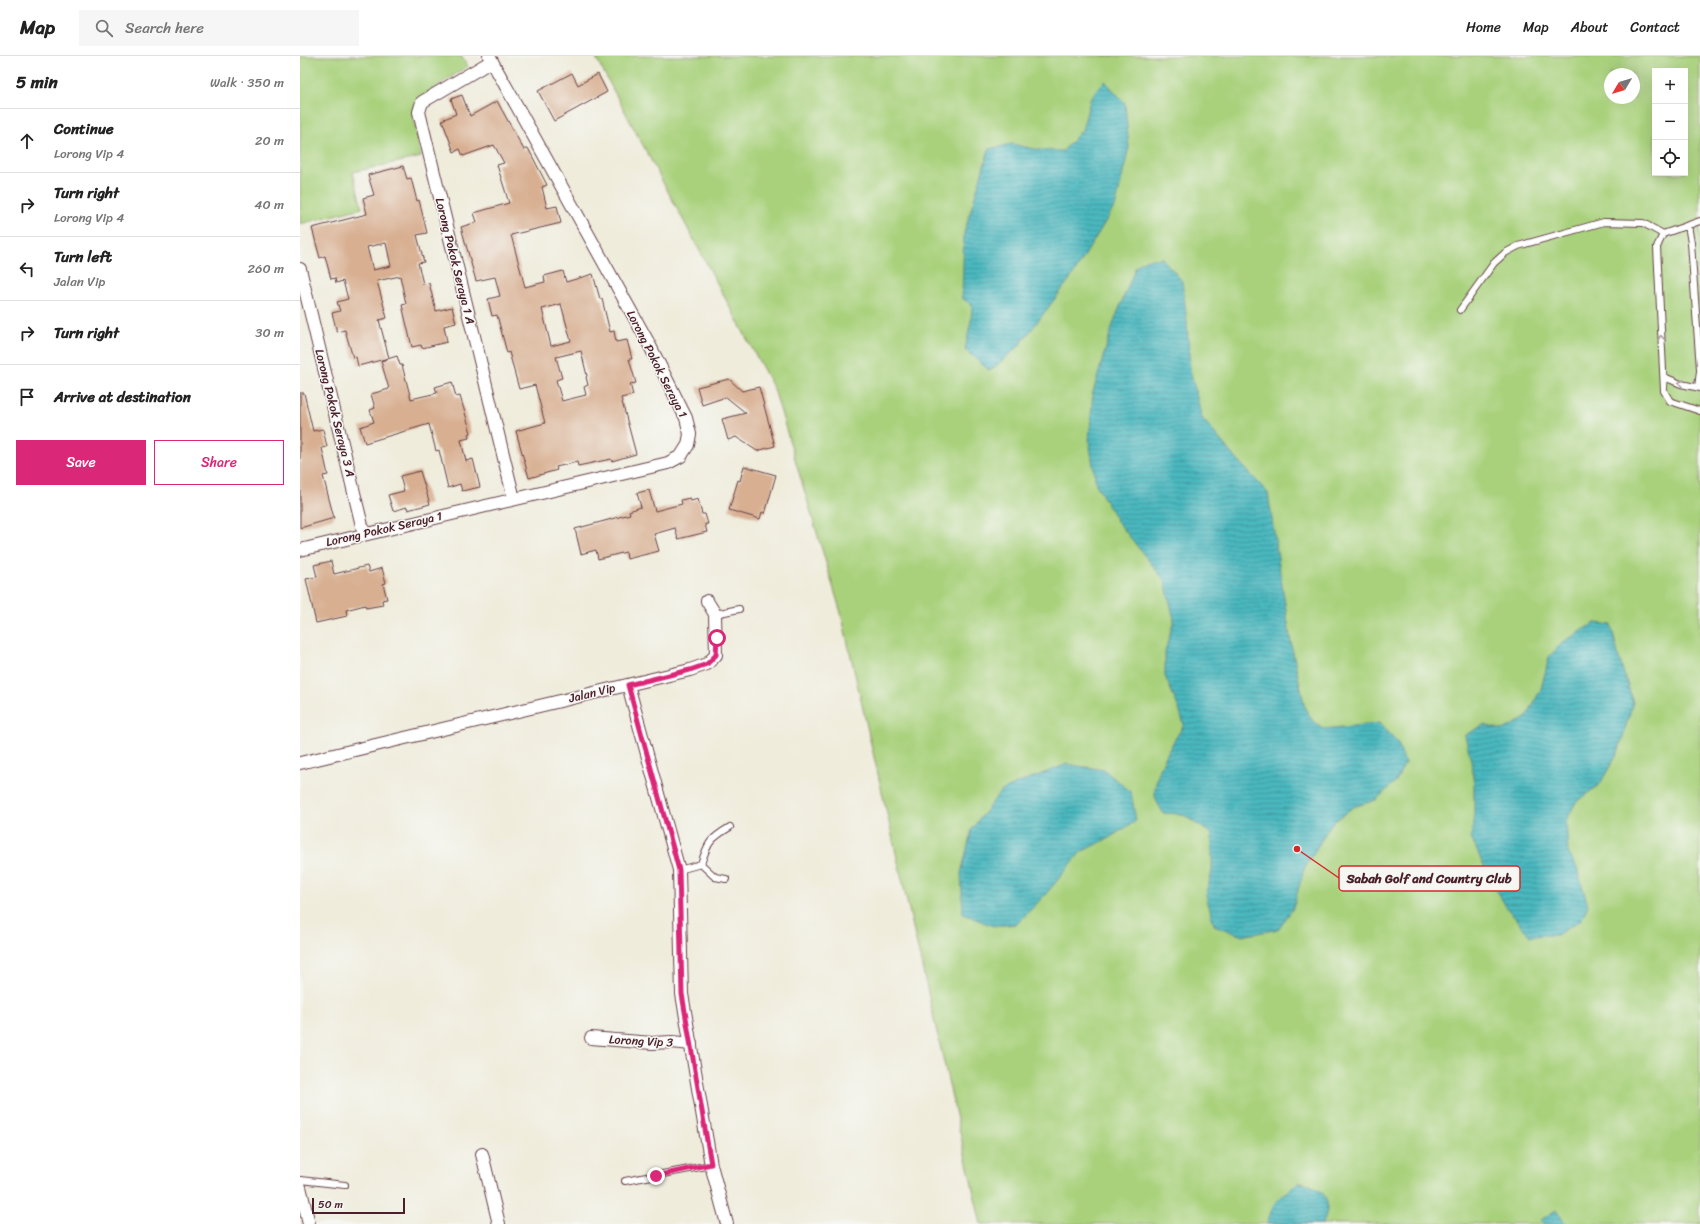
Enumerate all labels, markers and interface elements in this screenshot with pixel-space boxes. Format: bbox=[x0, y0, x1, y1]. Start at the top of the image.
search box bbox=[79, 10, 359, 46]
text: Map bbox=[20, 11, 55, 44]
text: Search here bbox=[125, 15, 204, 41]
text: Home bbox=[1466, 15, 1501, 40]
text: Map bbox=[1523, 15, 1549, 40]
text: About bbox=[1571, 15, 1608, 40]
text: Contact bbox=[1630, 15, 1680, 40]
icon: search bbox=[93, 17, 115, 39]
text: 5 min bbox=[16, 67, 58, 97]
north arrow bbox=[1604, 68, 1640, 104]
map controls bbox=[1652, 68, 1688, 176]
button: + bbox=[1652, 68, 1688, 104]
text: Walk · 350 m bbox=[210, 71, 284, 94]
button: − bbox=[1652, 104, 1688, 140]
text: Continue bbox=[54, 116, 114, 142]
text: 20 m bbox=[255, 129, 284, 152]
icon: ahead bbox=[16, 130, 38, 152]
button: locate bbox=[1652, 140, 1688, 176]
text: Lorong Vip 4 bbox=[54, 142, 124, 165]
text: Turn right bbox=[54, 180, 119, 206]
text: 40 m bbox=[254, 193, 284, 216]
icon: right bbox=[16, 194, 38, 216]
street label: Lorong Pokok Seraya 1 A bbox=[429, 195, 481, 327]
text: Lorong Vip 4 bbox=[54, 206, 124, 229]
text: Turn left bbox=[54, 244, 112, 270]
text: 260 m bbox=[248, 257, 284, 280]
icon: left bbox=[16, 258, 38, 280]
text: Jalan Vip bbox=[54, 270, 105, 293]
street label: Lorong Pokok Seraya 1 bbox=[620, 306, 694, 422]
text: Turn right bbox=[54, 320, 119, 346]
text: 30 m bbox=[255, 321, 284, 344]
icon: right bbox=[16, 322, 38, 344]
one-way arrow bbox=[1656, 335, 1665, 341]
street label: Lorong Pokok Seraya 3 A bbox=[308, 347, 362, 479]
one-way arrow bbox=[1678, 380, 1684, 388]
text: Arrive at destination bbox=[54, 384, 191, 410]
icon: arrive bbox=[16, 386, 38, 408]
button: Save bbox=[16, 440, 146, 485]
button: Share bbox=[154, 440, 284, 485]
street label: Lorong Pokok Seraya 1 bbox=[324, 505, 444, 553]
route start bbox=[708, 629, 726, 647]
street label: Jalan Vip bbox=[565, 676, 618, 710]
callout: Sabah Golf and Country Club bbox=[1339, 866, 1520, 891]
text: Sabah Golf and Country Club bbox=[1345, 867, 1512, 890]
street label: Lorong Vip 3 bbox=[608, 1028, 674, 1054]
route end bbox=[647, 1167, 665, 1185]
text: 50 m bbox=[318, 1195, 343, 1214]
scale bar bbox=[312, 1196, 405, 1215]

